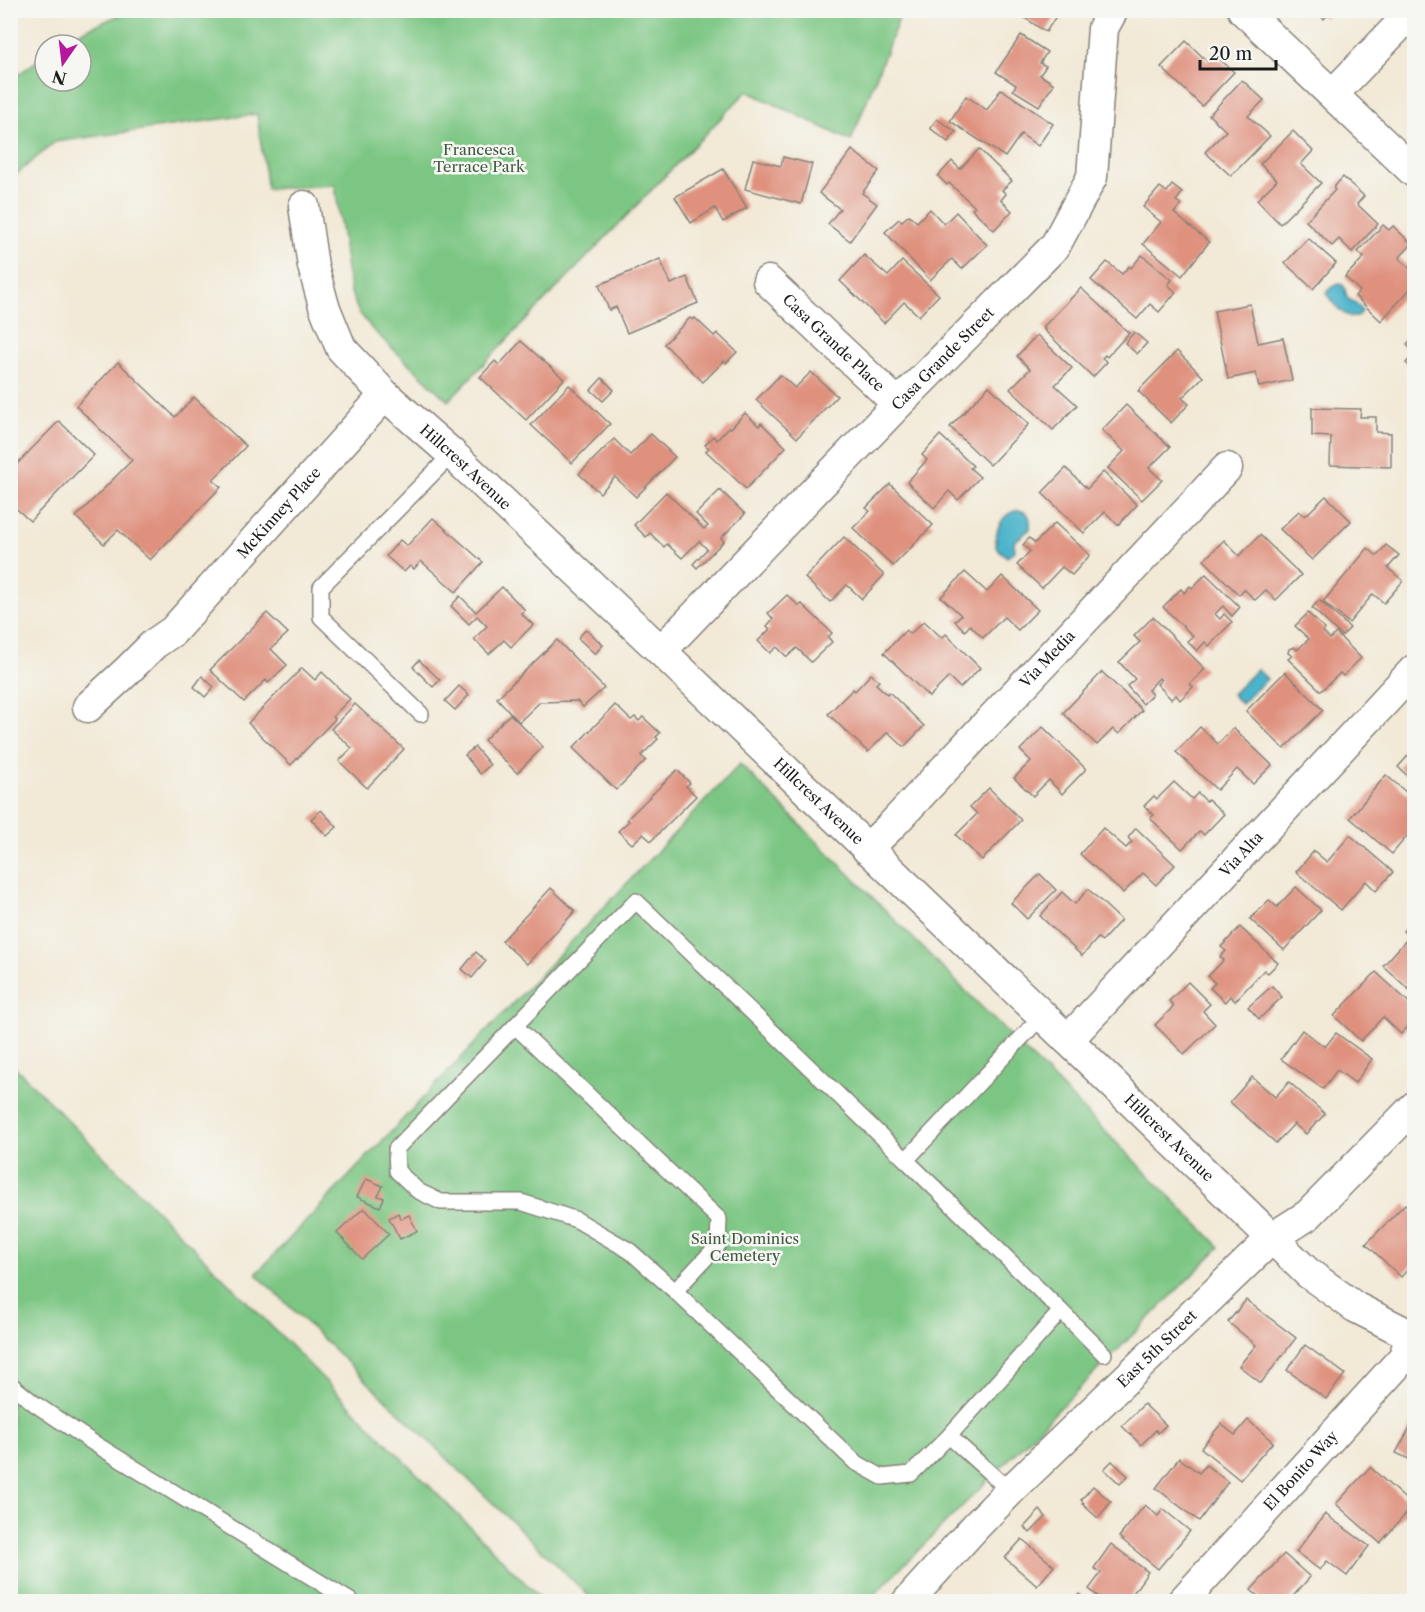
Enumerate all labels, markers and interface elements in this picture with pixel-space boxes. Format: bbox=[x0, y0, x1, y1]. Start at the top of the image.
north arrow bbox=[33, 33, 93, 93]
scale bar bbox=[1200, 33, 1276, 71]
text: 20 m bbox=[1209, 43, 1253, 65]
text: N bbox=[50, 66, 69, 89]
park label: Francesca Terrace Park bbox=[433, 140, 526, 176]
street label: Casa Grande Place bbox=[779, 290, 889, 395]
street label: Casa Grande Street bbox=[887, 303, 998, 414]
street label: Hillcrest Avenue bbox=[416, 420, 515, 514]
street label: McKinney Place bbox=[233, 463, 325, 562]
street label: Via Media bbox=[1015, 626, 1079, 692]
street label: Hillcrest Avenue bbox=[770, 754, 868, 848]
street label: Via Alta bbox=[1215, 827, 1267, 882]
street label: Hillcrest Avenue bbox=[1121, 1090, 1218, 1185]
park label: Saint Dominics Cemetery bbox=[691, 1229, 799, 1265]
street label: East 5th Street bbox=[1113, 1305, 1201, 1391]
street label: El Bonito Way bbox=[1259, 1426, 1342, 1514]

